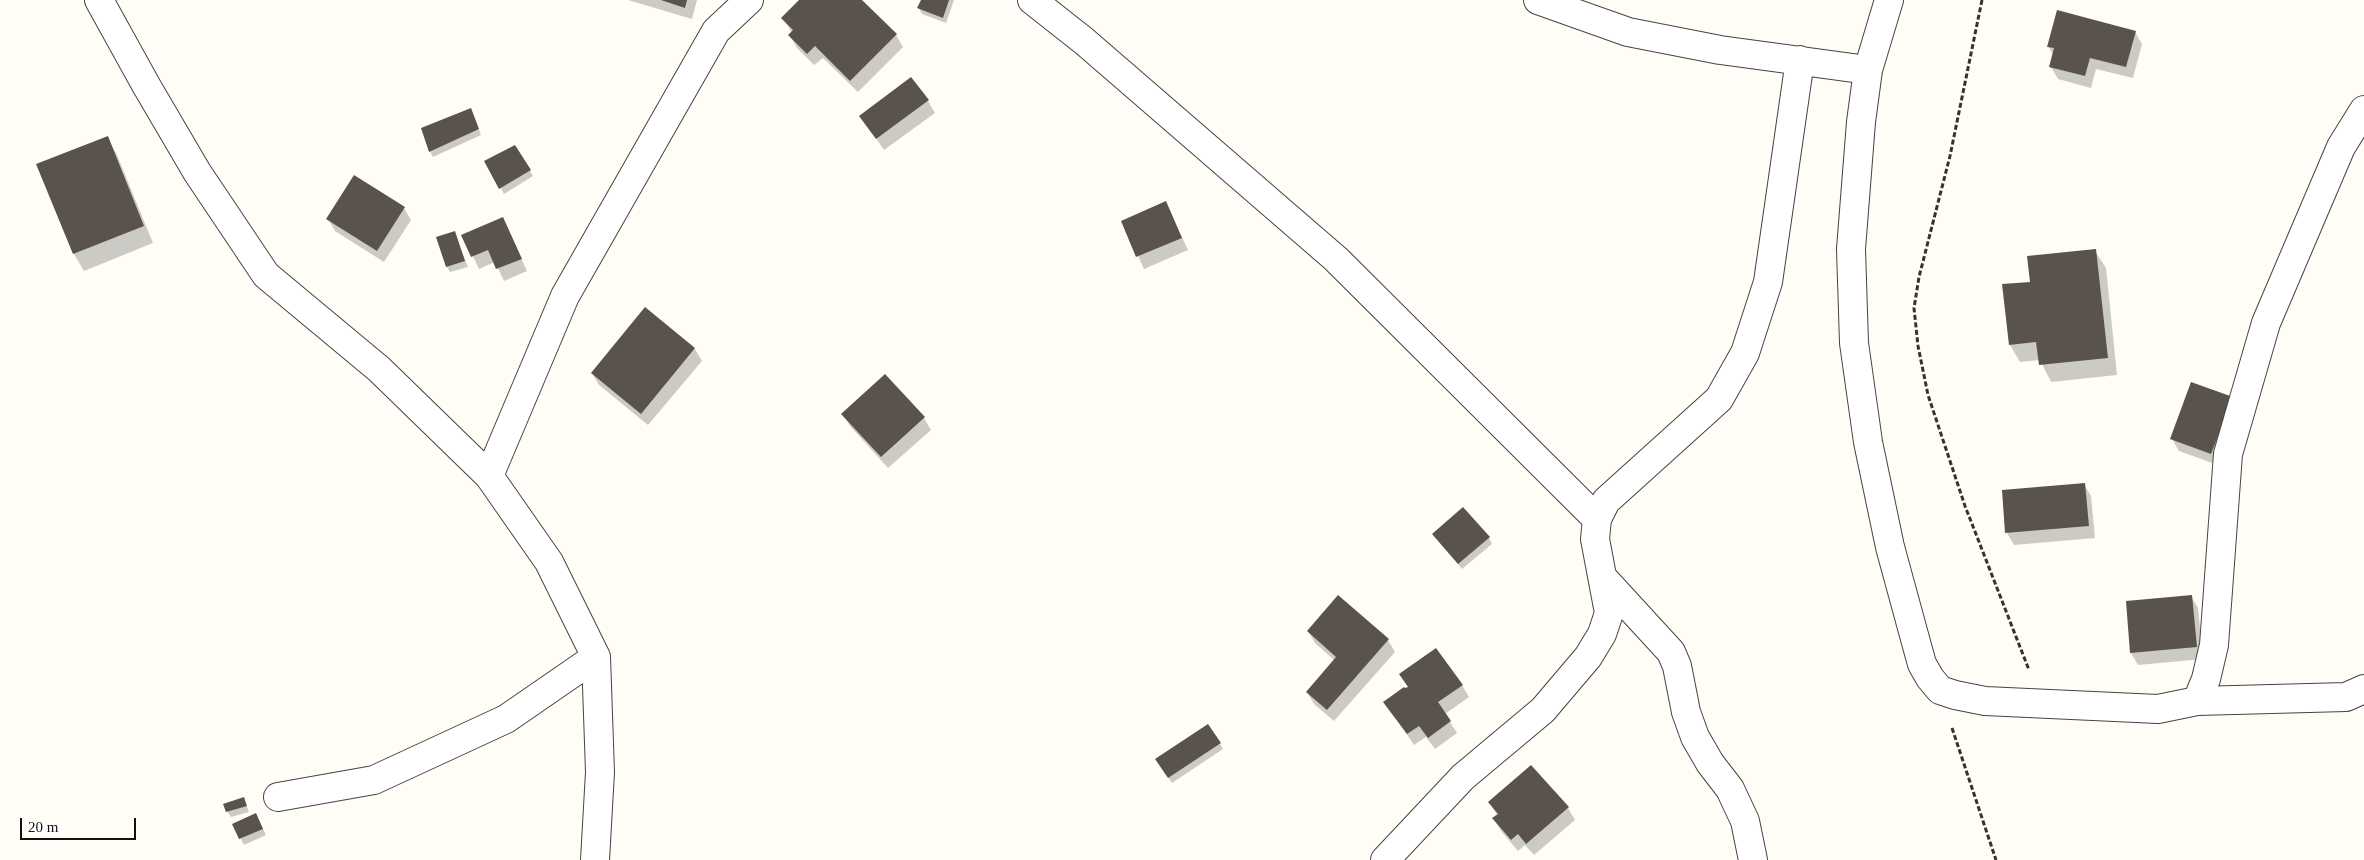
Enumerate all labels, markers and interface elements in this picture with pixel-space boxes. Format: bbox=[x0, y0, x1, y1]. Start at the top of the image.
scale bar bbox=[22, 808, 139, 840]
text: 20 m bbox=[28, 819, 58, 835]

